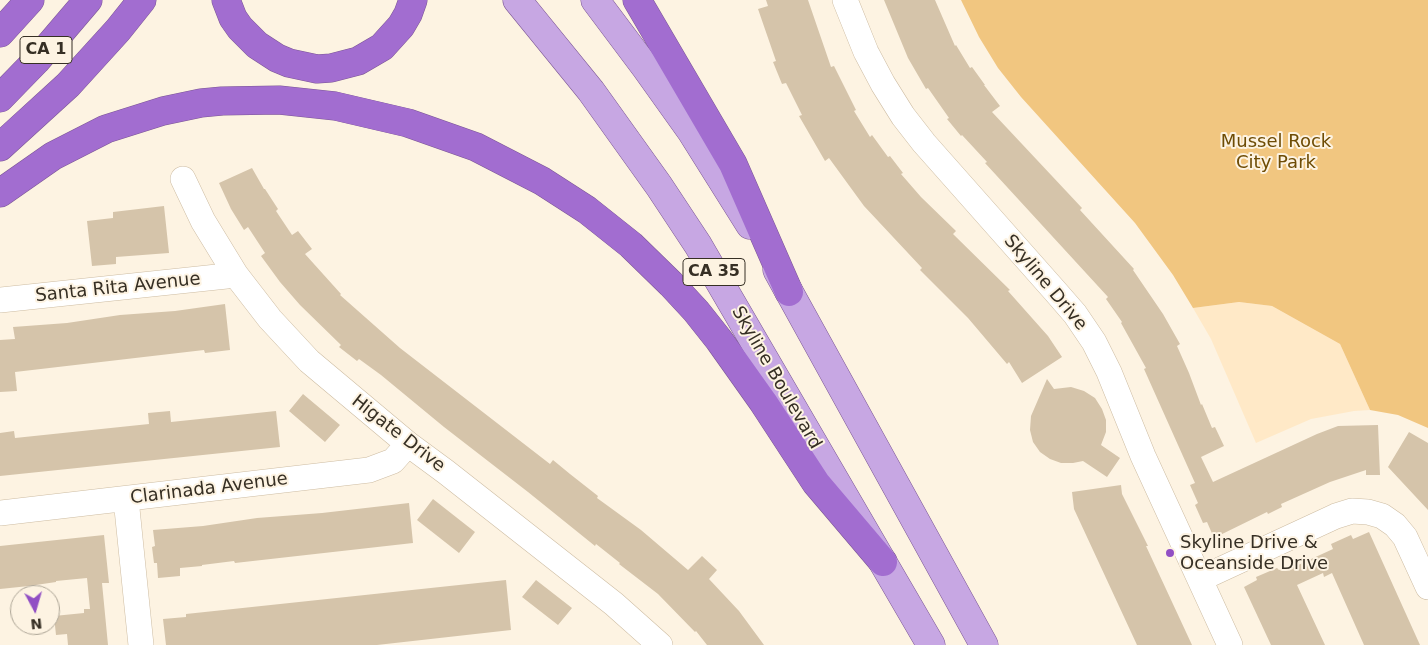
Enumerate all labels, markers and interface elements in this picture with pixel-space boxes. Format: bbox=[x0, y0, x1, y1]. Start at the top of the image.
road number: CA 1 bbox=[20, 36, 72, 64]
park label: Mussel Rock City Park bbox=[1221, 131, 1331, 173]
street label: Skyline Drive bbox=[999, 231, 1091, 335]
road number: CA 35 bbox=[683, 258, 745, 286]
street label: Santa Rita Avenue bbox=[34, 269, 202, 307]
street label: Skyline Boulevard bbox=[726, 303, 826, 453]
street label: Higate Drive bbox=[347, 391, 449, 477]
street label: Clarinada Avenue bbox=[129, 469, 289, 509]
place label: Skyline Drive & Oceanside Drive bbox=[1180, 532, 1328, 574]
marker: Skyline Drive & Oceanside Drive bbox=[1164, 547, 1176, 559]
north arrow bbox=[10, 585, 60, 635]
text: N bbox=[30, 615, 43, 632]

